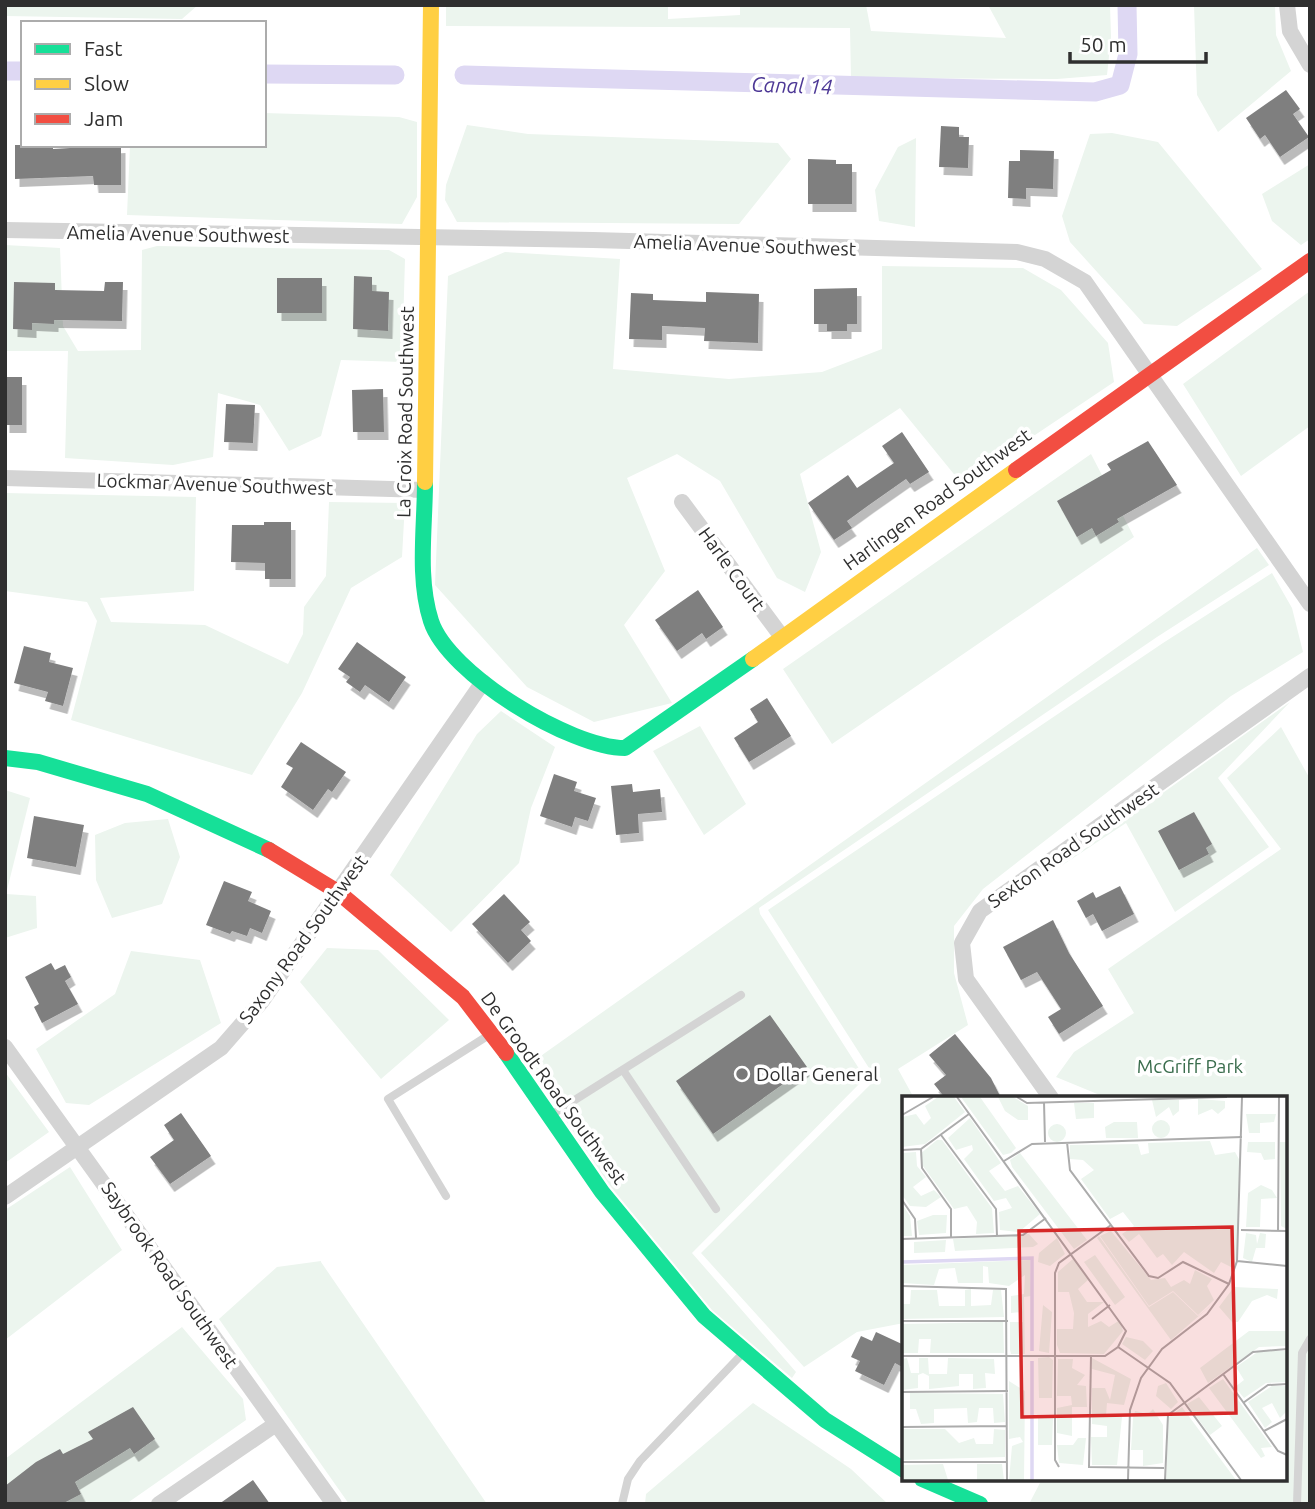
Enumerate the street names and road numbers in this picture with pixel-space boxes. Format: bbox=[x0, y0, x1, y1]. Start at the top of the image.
street label: Amelia Avenue Southwest bbox=[67, 221, 290, 247]
street label: Amelia Avenue Southwest bbox=[633, 230, 857, 260]
street label: La Croix Road Southwest bbox=[392, 305, 418, 518]
street label: Harlingen Road Southwest bbox=[839, 423, 1036, 574]
street label: Lockmar Avenue Southwest bbox=[96, 469, 334, 499]
street label: Harle Court bbox=[694, 523, 770, 616]
street label: Sexton Road Southwest bbox=[984, 777, 1163, 912]
street label: Saxony Road Southwest bbox=[234, 850, 372, 1028]
street label: De Groodt Road Southwest bbox=[477, 987, 632, 1189]
street label: Saybrook Road Southwest bbox=[97, 1177, 243, 1373]

